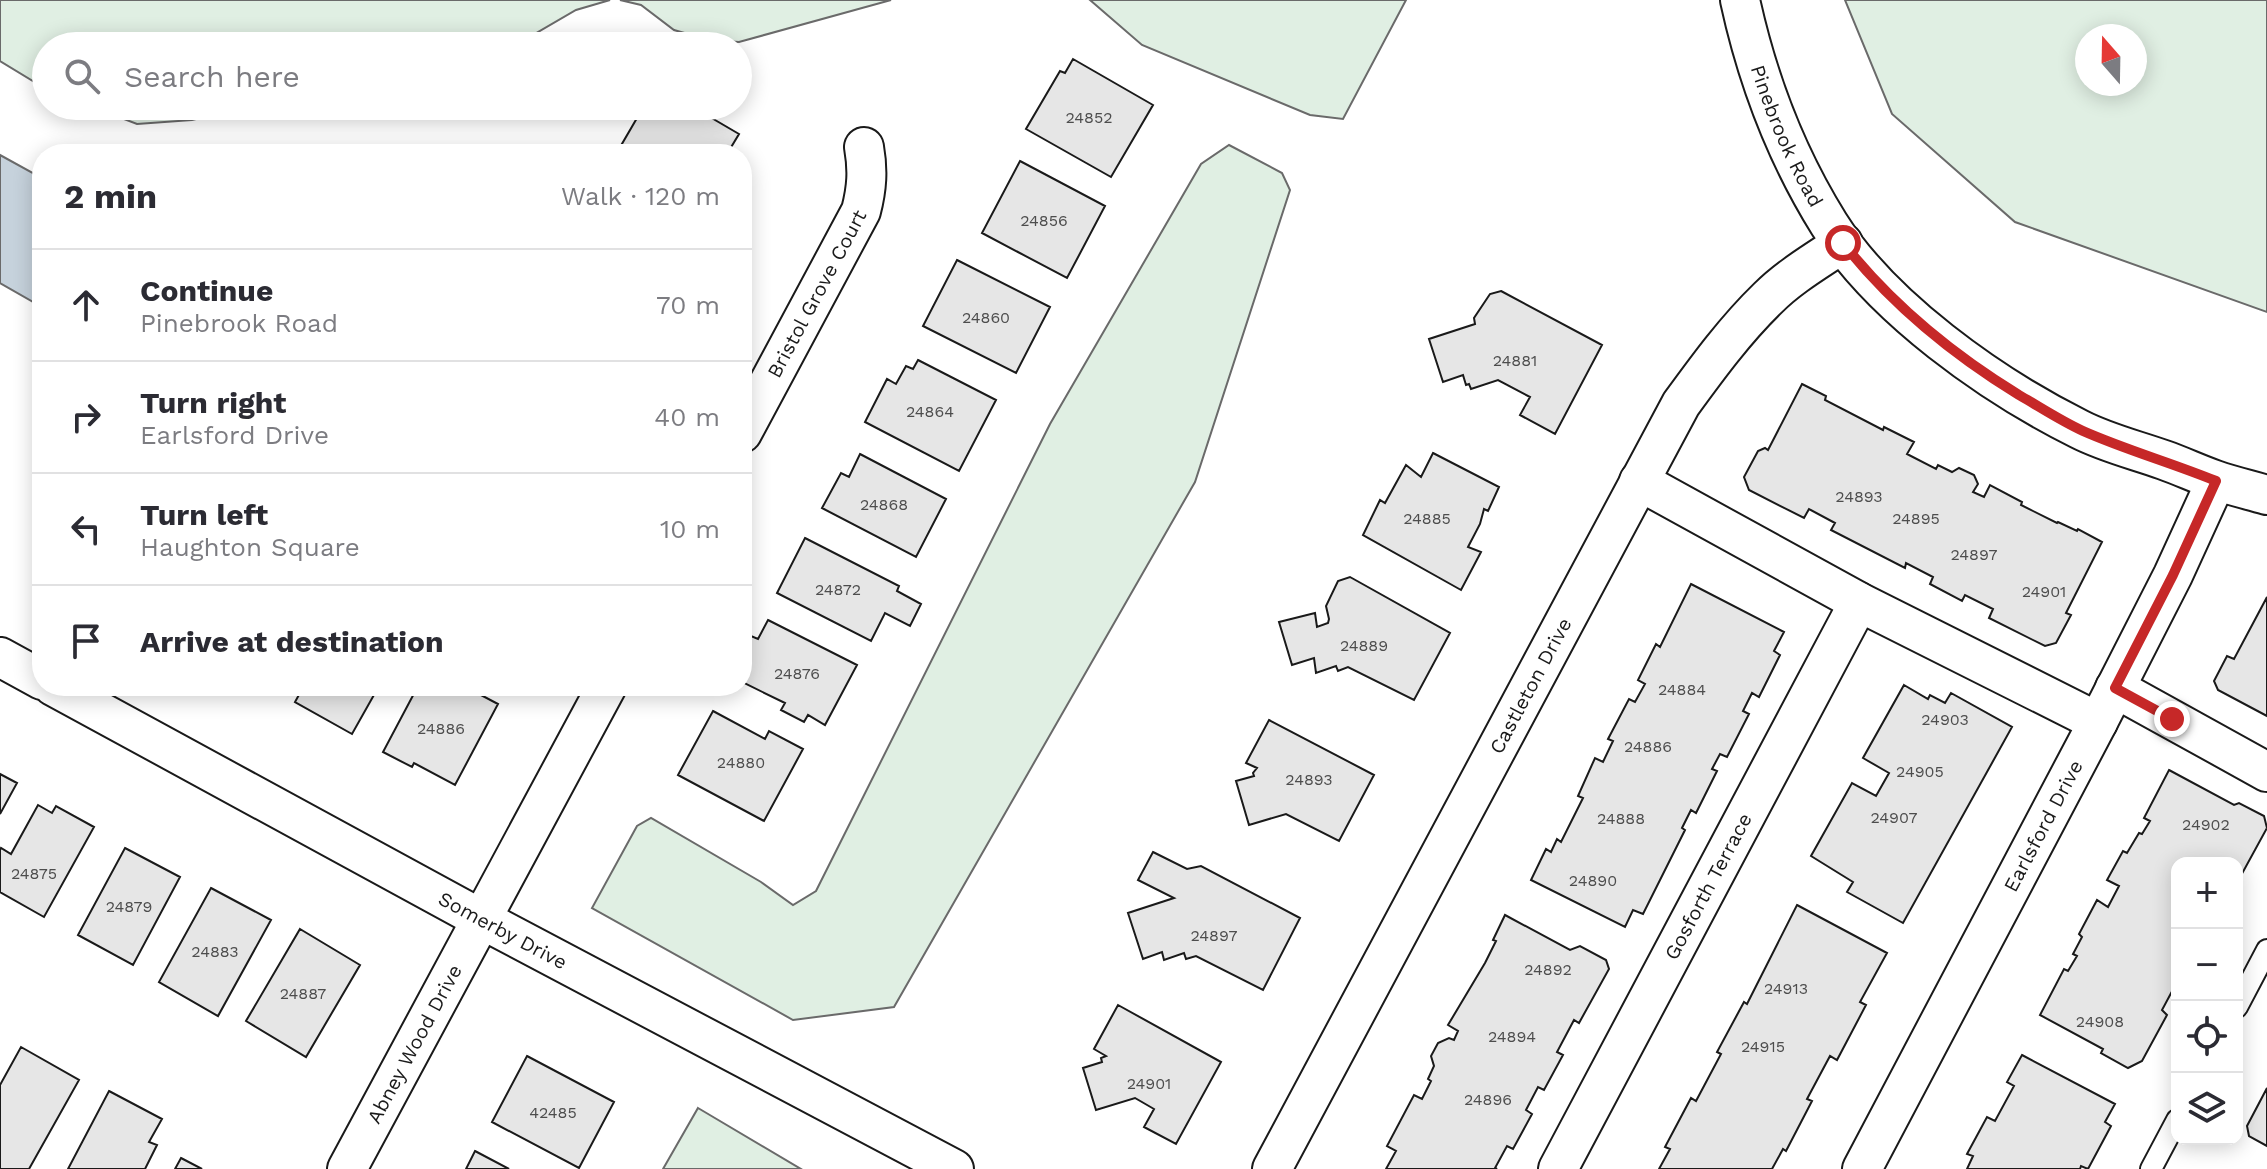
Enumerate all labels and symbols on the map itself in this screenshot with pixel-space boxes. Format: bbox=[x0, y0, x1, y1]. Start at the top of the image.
north arrow bbox=[2075, 24, 2147, 96]
street label: Pinebrook Road bbox=[1746, 62, 1828, 211]
house number: 24852 bbox=[1065, 108, 1113, 127]
street label: Bristol Grove Court bbox=[762, 205, 872, 382]
house number: 24856 bbox=[1020, 211, 1068, 230]
route start bbox=[1825, 225, 1861, 261]
house number: 24860 bbox=[962, 308, 1010, 327]
house number: 24881 bbox=[1493, 351, 1537, 370]
house number: 24864 bbox=[906, 402, 954, 421]
house number: 24893 bbox=[1835, 487, 1883, 506]
house number: 24868 bbox=[860, 495, 908, 514]
house number: 24885 bbox=[1403, 509, 1451, 528]
house number: 24895 bbox=[1892, 509, 1940, 528]
house number: 24897 bbox=[1950, 545, 1998, 564]
house number: 24872 bbox=[815, 580, 861, 599]
house number: 24901 bbox=[2022, 582, 2066, 601]
street label: Castleton Drive bbox=[1484, 614, 1576, 758]
house number: 24889 bbox=[1340, 636, 1388, 655]
house number: 24876 bbox=[774, 664, 820, 683]
house number: 24884 bbox=[1658, 680, 1706, 699]
route end bbox=[2154, 701, 2190, 737]
house number: 24903 bbox=[1921, 710, 1969, 729]
house number: 24886 bbox=[417, 719, 465, 738]
house number: 24886 bbox=[1624, 737, 1672, 756]
house number: 24880 bbox=[717, 753, 765, 772]
street label: Earlsford Drive bbox=[1999, 756, 2088, 896]
house number: 24905 bbox=[1896, 762, 1944, 781]
house number: 24893 bbox=[1285, 770, 1333, 789]
house number: 24907 bbox=[1870, 808, 1918, 827]
house number: 24888 bbox=[1597, 809, 1645, 828]
street label: Gosforth Terrace bbox=[1659, 809, 1757, 964]
house number: 24902 bbox=[2182, 815, 2230, 834]
house number: 24875 bbox=[11, 864, 57, 883]
house number: 24890 bbox=[1569, 871, 1617, 890]
street label: Somerby Drive bbox=[434, 886, 571, 974]
house number: 24879 bbox=[106, 897, 152, 916]
house number: 24897 bbox=[1190, 926, 1238, 945]
house number: 24883 bbox=[191, 942, 239, 961]
street label: Abney Wood Drive bbox=[362, 960, 467, 1128]
house number: 24892 bbox=[1524, 960, 1572, 979]
house number: 24913 bbox=[1764, 979, 1808, 998]
house number: 24887 bbox=[280, 984, 326, 1003]
house number: 24908 bbox=[2076, 1012, 2124, 1031]
house number: 24894 bbox=[1488, 1027, 1536, 1046]
house number: 24915 bbox=[1741, 1037, 1785, 1056]
house number: 24901 bbox=[1127, 1074, 1171, 1093]
house number: 24896 bbox=[1464, 1090, 1512, 1109]
house number: 42485 bbox=[529, 1103, 577, 1122]

